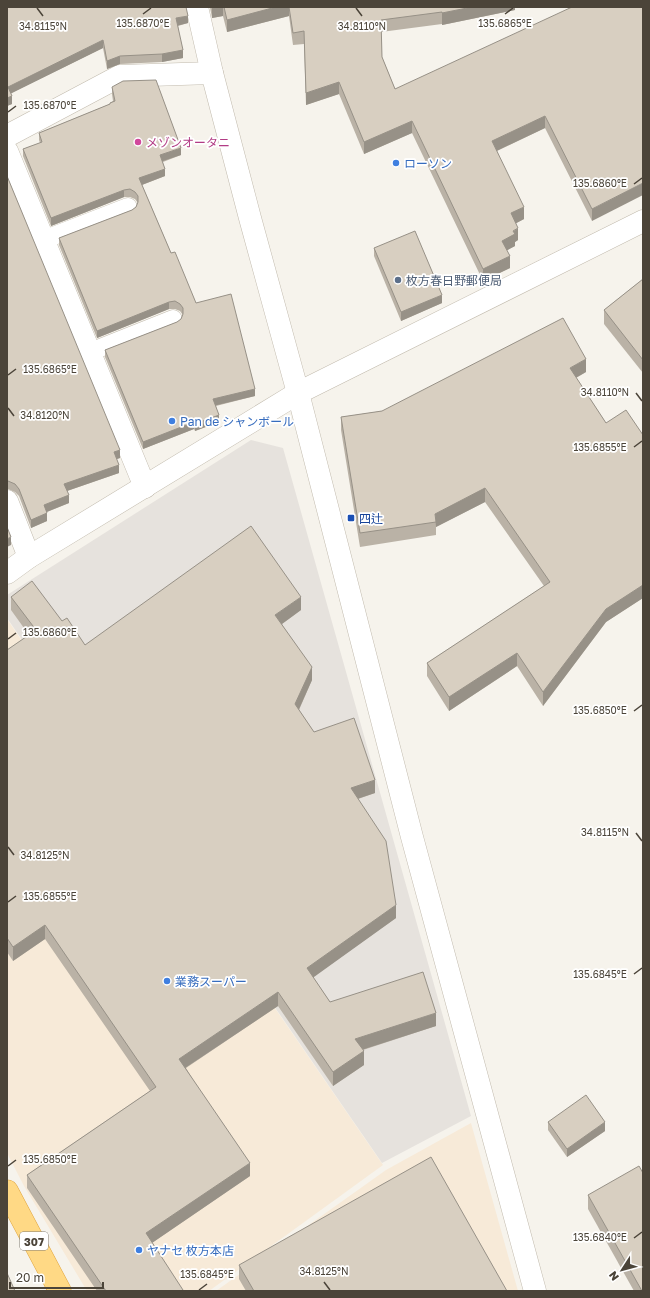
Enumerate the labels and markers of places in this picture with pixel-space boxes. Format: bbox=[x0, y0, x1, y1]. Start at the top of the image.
place label: メゾンオータニ bbox=[146, 135, 230, 150]
marker: メゾンオータニ bbox=[133, 137, 143, 147]
place label: ローソン bbox=[404, 156, 452, 171]
marker: ローソン bbox=[391, 158, 401, 168]
place label: 枚方春日野郵便局 bbox=[406, 273, 502, 288]
marker: 枚方春日野郵便局 bbox=[393, 275, 403, 285]
place label: Pan de シャンボール bbox=[180, 414, 294, 429]
marker: Pan de シャンボール bbox=[167, 416, 177, 426]
place label: 四辻 bbox=[359, 511, 383, 526]
marker: 四辻 bbox=[346, 513, 356, 523]
place label: 業務スーパー bbox=[175, 974, 247, 989]
marker: 業務スーパー bbox=[162, 976, 172, 986]
place label: ヤナセ 枚方本店 bbox=[147, 1243, 234, 1258]
marker: ヤナセ 枚方本店 bbox=[134, 1245, 144, 1255]

